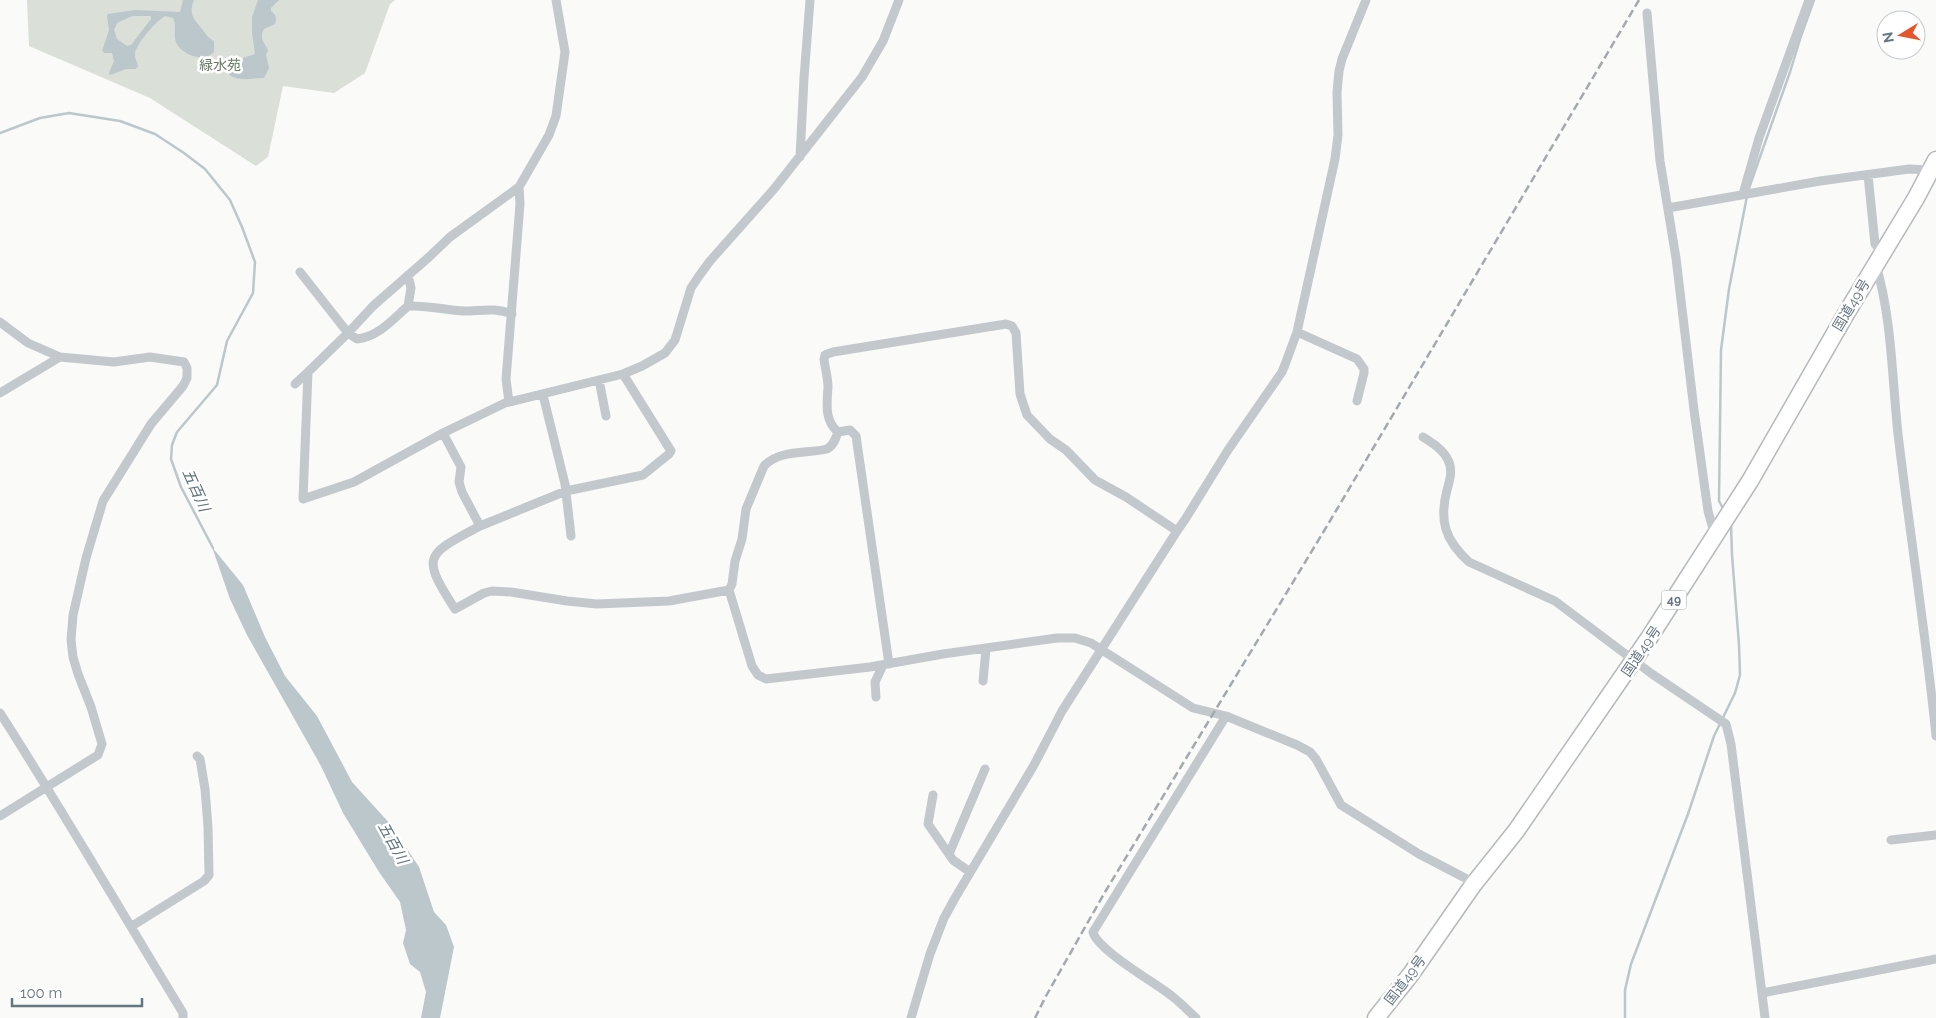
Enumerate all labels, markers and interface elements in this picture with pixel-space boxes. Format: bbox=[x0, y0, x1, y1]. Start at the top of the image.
north arrow bbox=[1876, 10, 1926, 60]
text: N bbox=[1879, 31, 1897, 44]
park label: 緑水苑 bbox=[199, 57, 241, 73]
street label: 国道49号 bbox=[1829, 276, 1873, 334]
water label: 五百川 bbox=[179, 466, 214, 516]
road number: 49 bbox=[1662, 590, 1686, 610]
street label: 国道49号 bbox=[1618, 623, 1664, 679]
water label: 五百川 bbox=[374, 819, 413, 869]
street label: 国道49号 bbox=[1381, 952, 1429, 1008]
scale bar bbox=[12, 976, 142, 1008]
text: 100 m bbox=[20, 984, 62, 1002]

